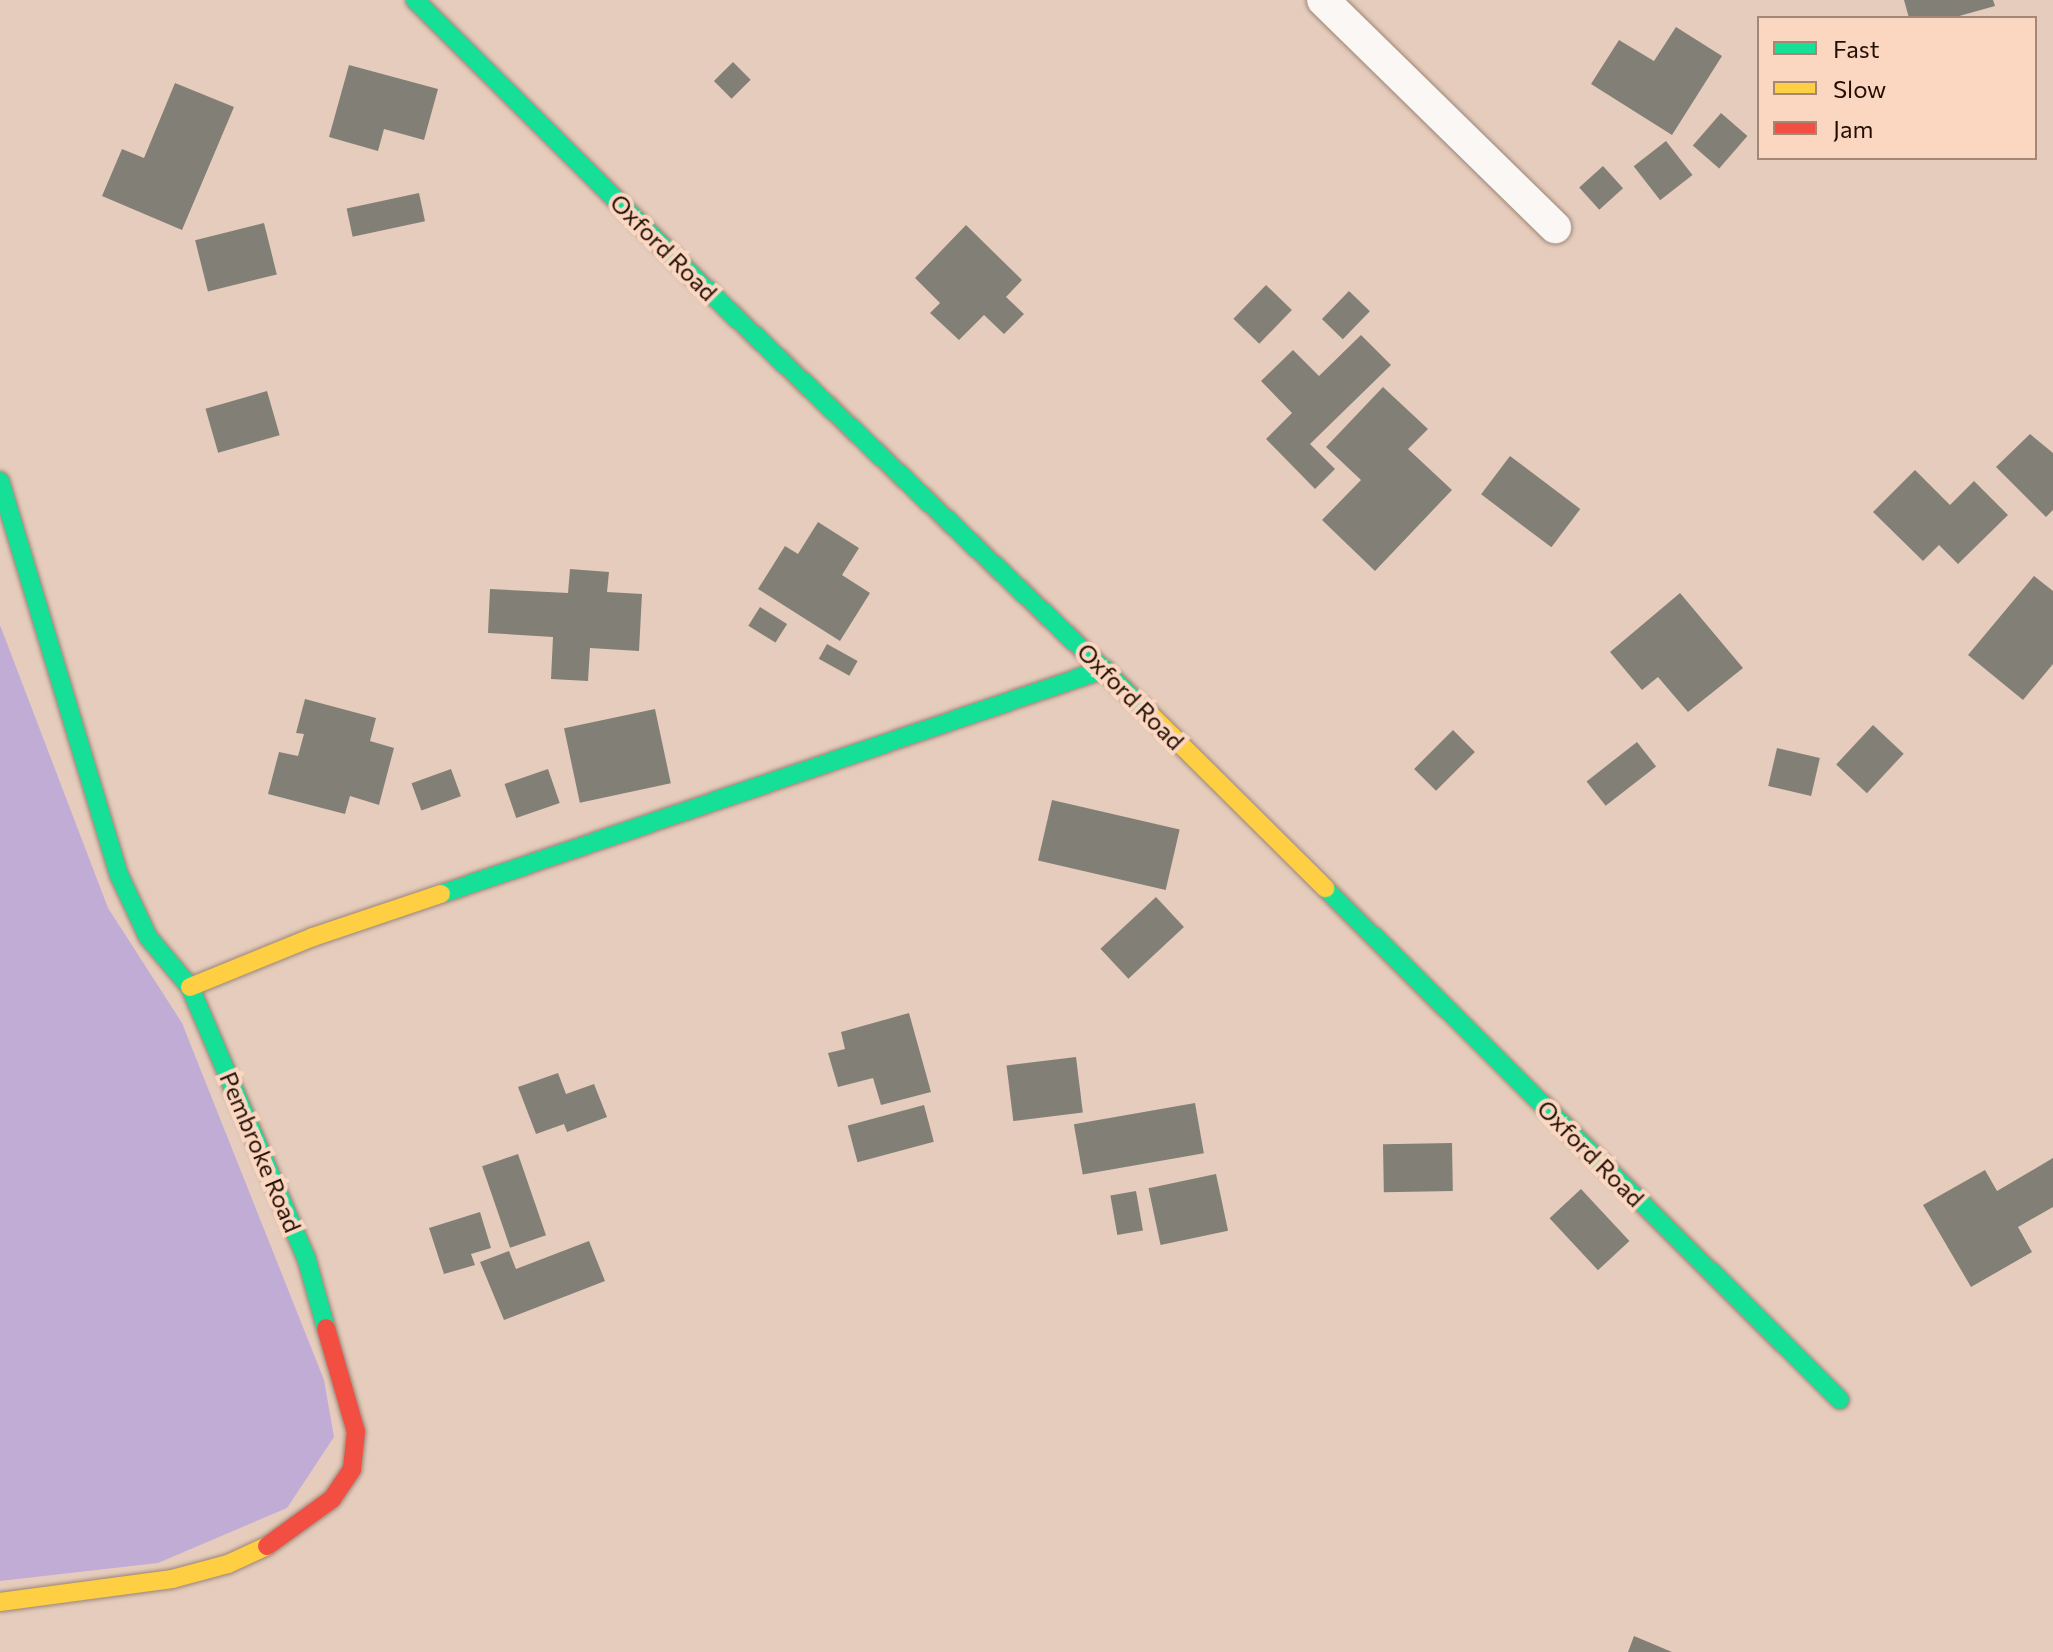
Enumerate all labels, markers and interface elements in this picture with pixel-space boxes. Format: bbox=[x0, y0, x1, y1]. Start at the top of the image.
legend bbox=[1757, 16, 2037, 160]
text: Fast bbox=[1833, 34, 1880, 63]
text: Slow bbox=[1833, 74, 1886, 103]
text: Jam bbox=[1833, 114, 1873, 143]
street label: Oxford Road bbox=[605, 188, 723, 306]
street label: Oxford Road bbox=[1072, 637, 1190, 755]
street label: Pembroke Road bbox=[214, 1067, 308, 1237]
street label: Oxford Road bbox=[1532, 1094, 1650, 1212]

